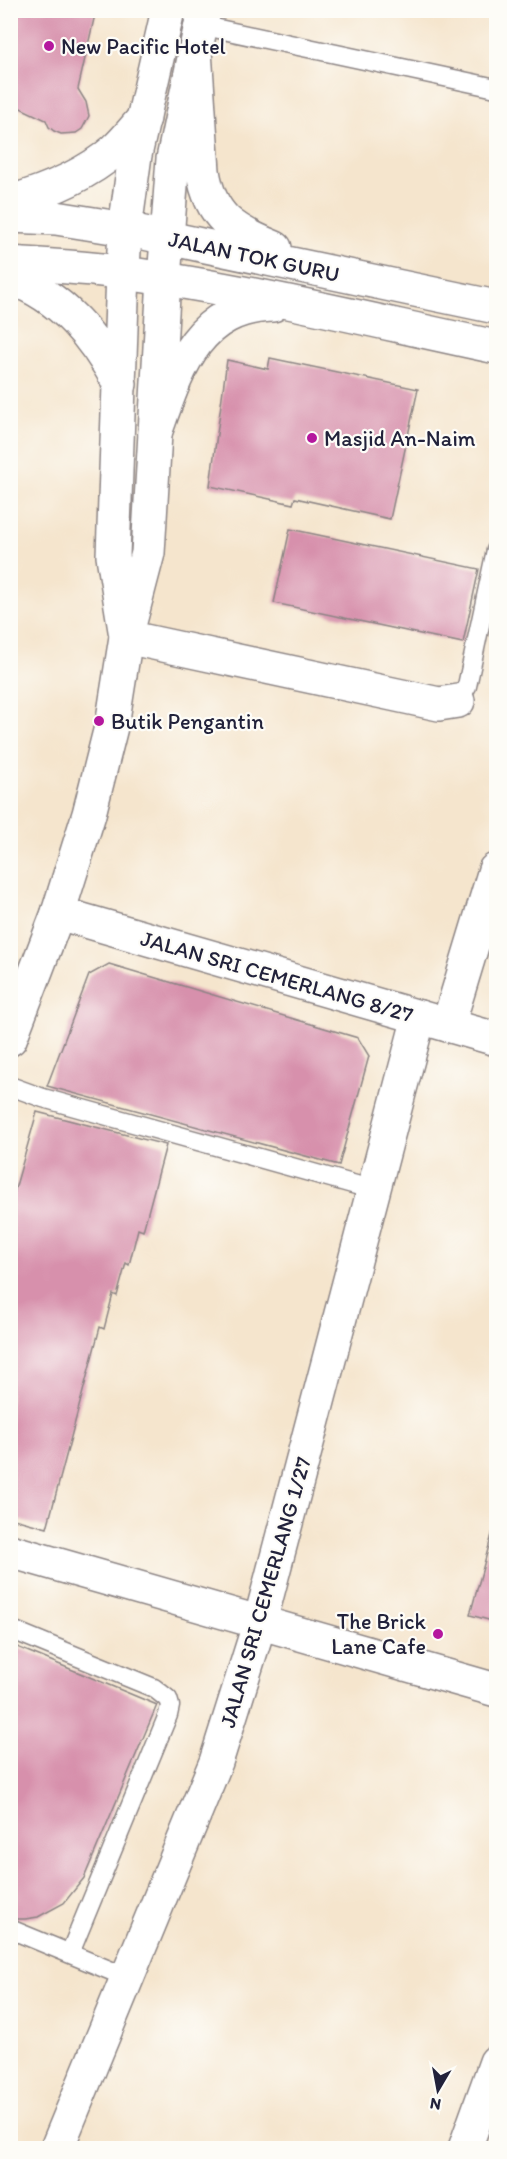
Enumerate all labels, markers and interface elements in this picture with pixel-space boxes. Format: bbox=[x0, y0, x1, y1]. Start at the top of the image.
place label: New Pacific Hotel bbox=[61, 33, 226, 60]
marker: New Pacific Hotel bbox=[42, 39, 56, 53]
street label: JALAN TOK GURU bbox=[166, 225, 342, 288]
place label: Masjid An-Naim bbox=[324, 425, 476, 452]
marker: Masjid An-Naim bbox=[305, 431, 319, 445]
place label: Butik Pengantin bbox=[111, 708, 264, 735]
marker: Butik Pengantin bbox=[92, 714, 106, 728]
street label: JALAN SRI CEMERLANG 8/27 bbox=[138, 925, 416, 1028]
street label: JALAN SRI CEMERLANG 1/27 bbox=[214, 1454, 317, 1731]
place label: The Brick Lane Cafe bbox=[331, 1608, 427, 1660]
marker: The Brick Lane Cafe bbox=[431, 1627, 445, 1641]
north arrow bbox=[408, 2060, 468, 2120]
text: N bbox=[429, 2094, 442, 2115]

